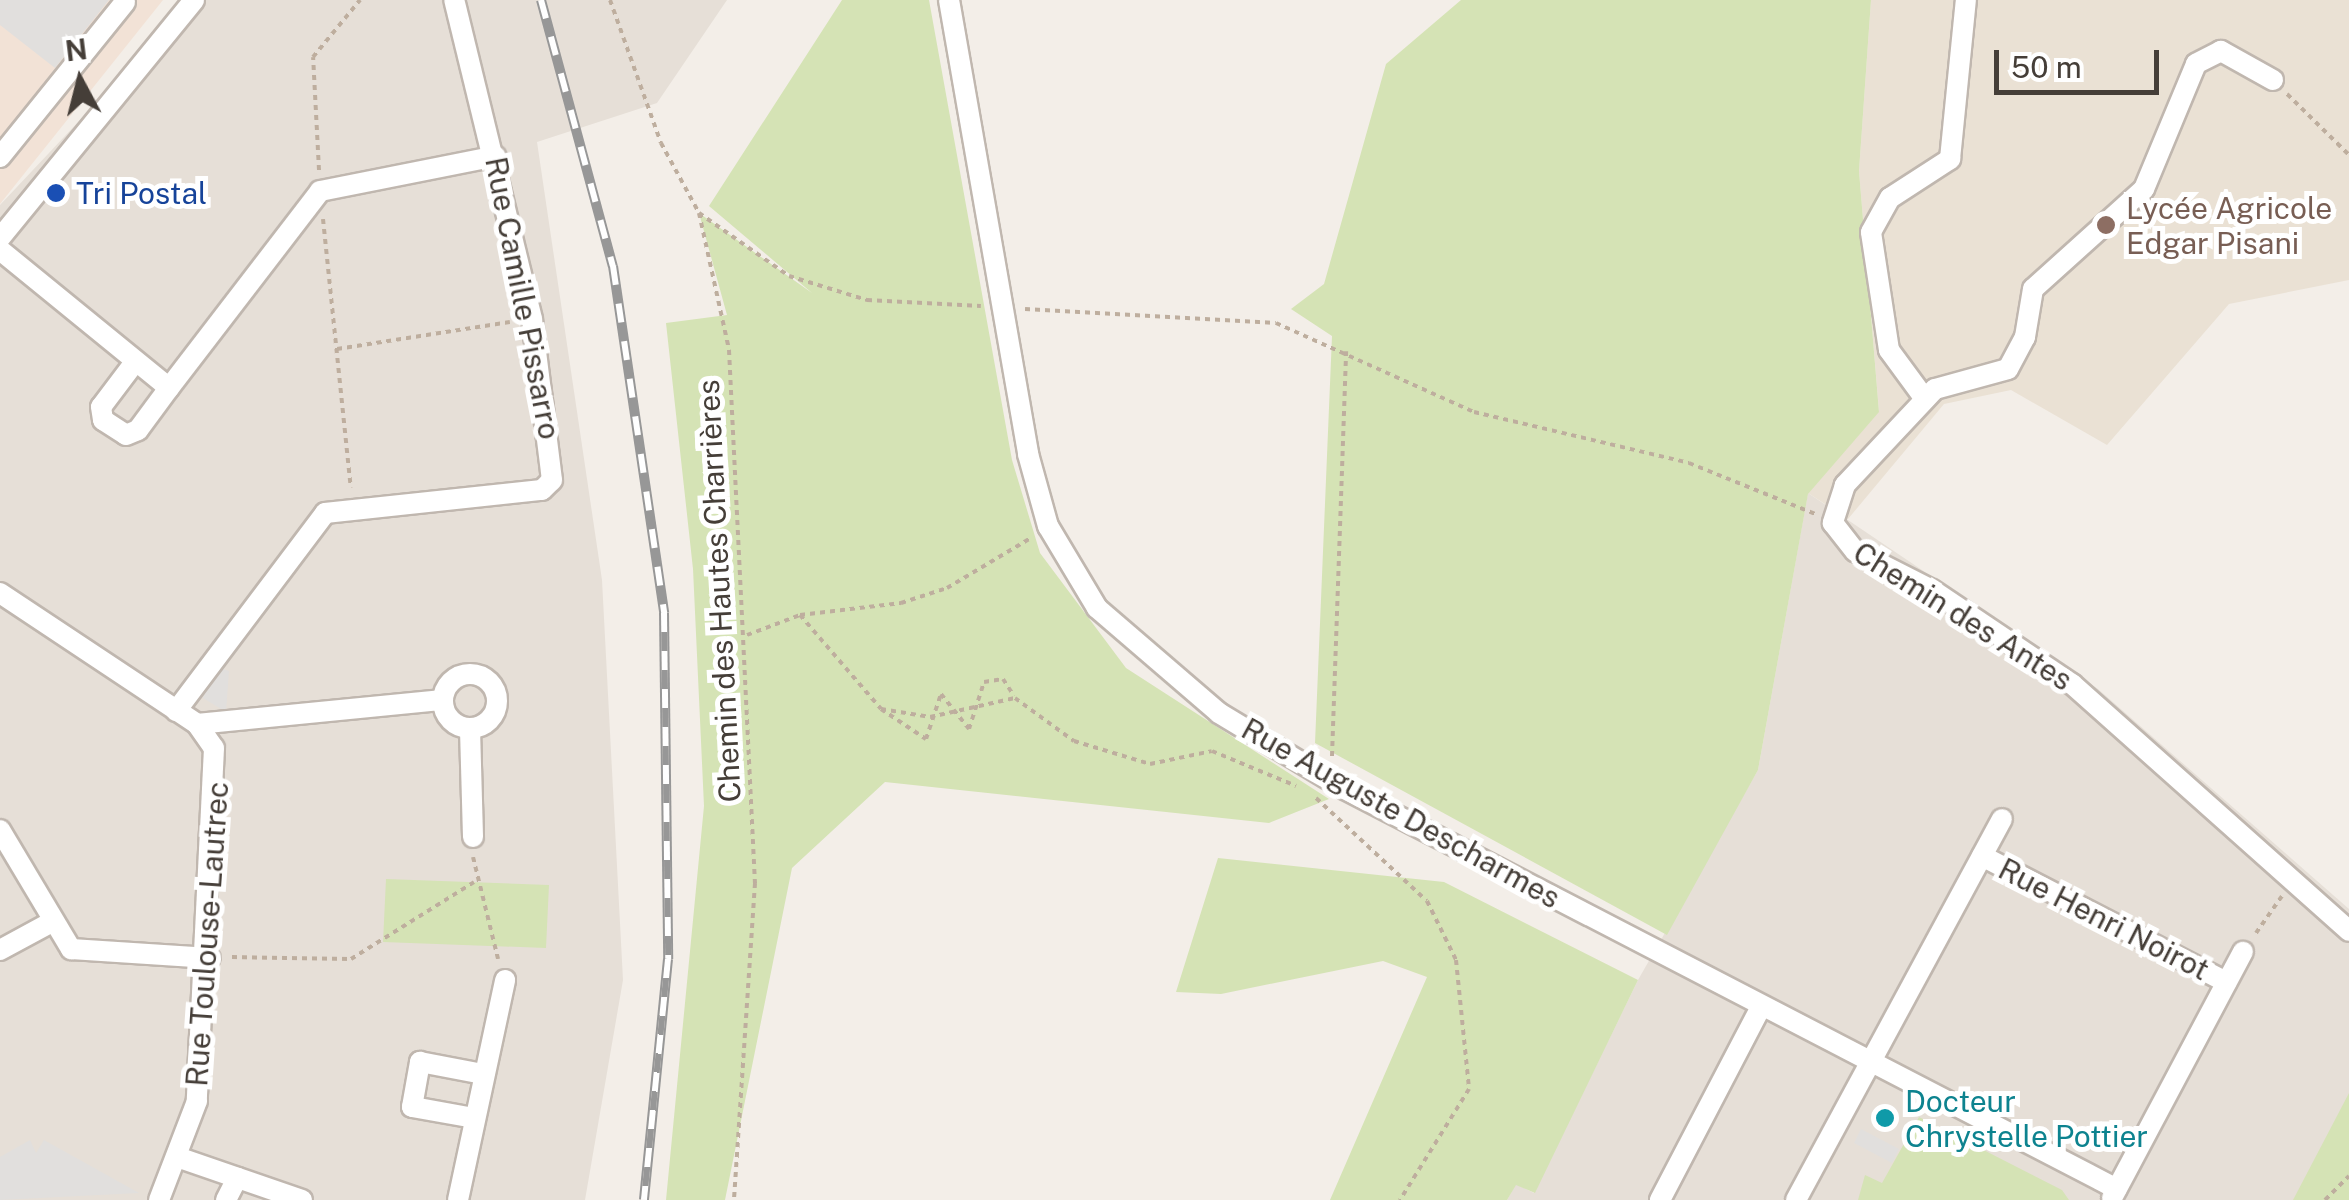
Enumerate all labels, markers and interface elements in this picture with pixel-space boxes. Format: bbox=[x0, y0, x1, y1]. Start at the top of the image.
north arrow bbox=[30, 30, 130, 130]
scale bar bbox=[1999, 30, 2164, 92]
text: N bbox=[63, 32, 89, 67]
text: 50 m bbox=[2011, 49, 2082, 85]
street label: Rue Camille Pissarro bbox=[478, 154, 568, 442]
place label: Tri Postal bbox=[76, 175, 207, 211]
marker: Tri Postal bbox=[45, 182, 67, 204]
place label: Lycée Agricole Edgar Pisani bbox=[2126, 190, 2333, 260]
marker: Lycée Agricole Edgar Pisani bbox=[2095, 214, 2117, 236]
street label: Chemin des Hautes Charrières bbox=[690, 378, 748, 804]
street label: Chemin des Antes bbox=[1847, 534, 2079, 698]
street label: Rue Auguste Descharmes bbox=[1235, 710, 1567, 916]
street label: Rue Toulouse-Lautrec bbox=[178, 780, 236, 1088]
street label: Rue Henri Noirot bbox=[1993, 850, 2215, 988]
place label: Docteur Chrystelle Pottier bbox=[1905, 1083, 2148, 1154]
marker: Docteur Chrystelle Pottier bbox=[1874, 1107, 1896, 1129]

